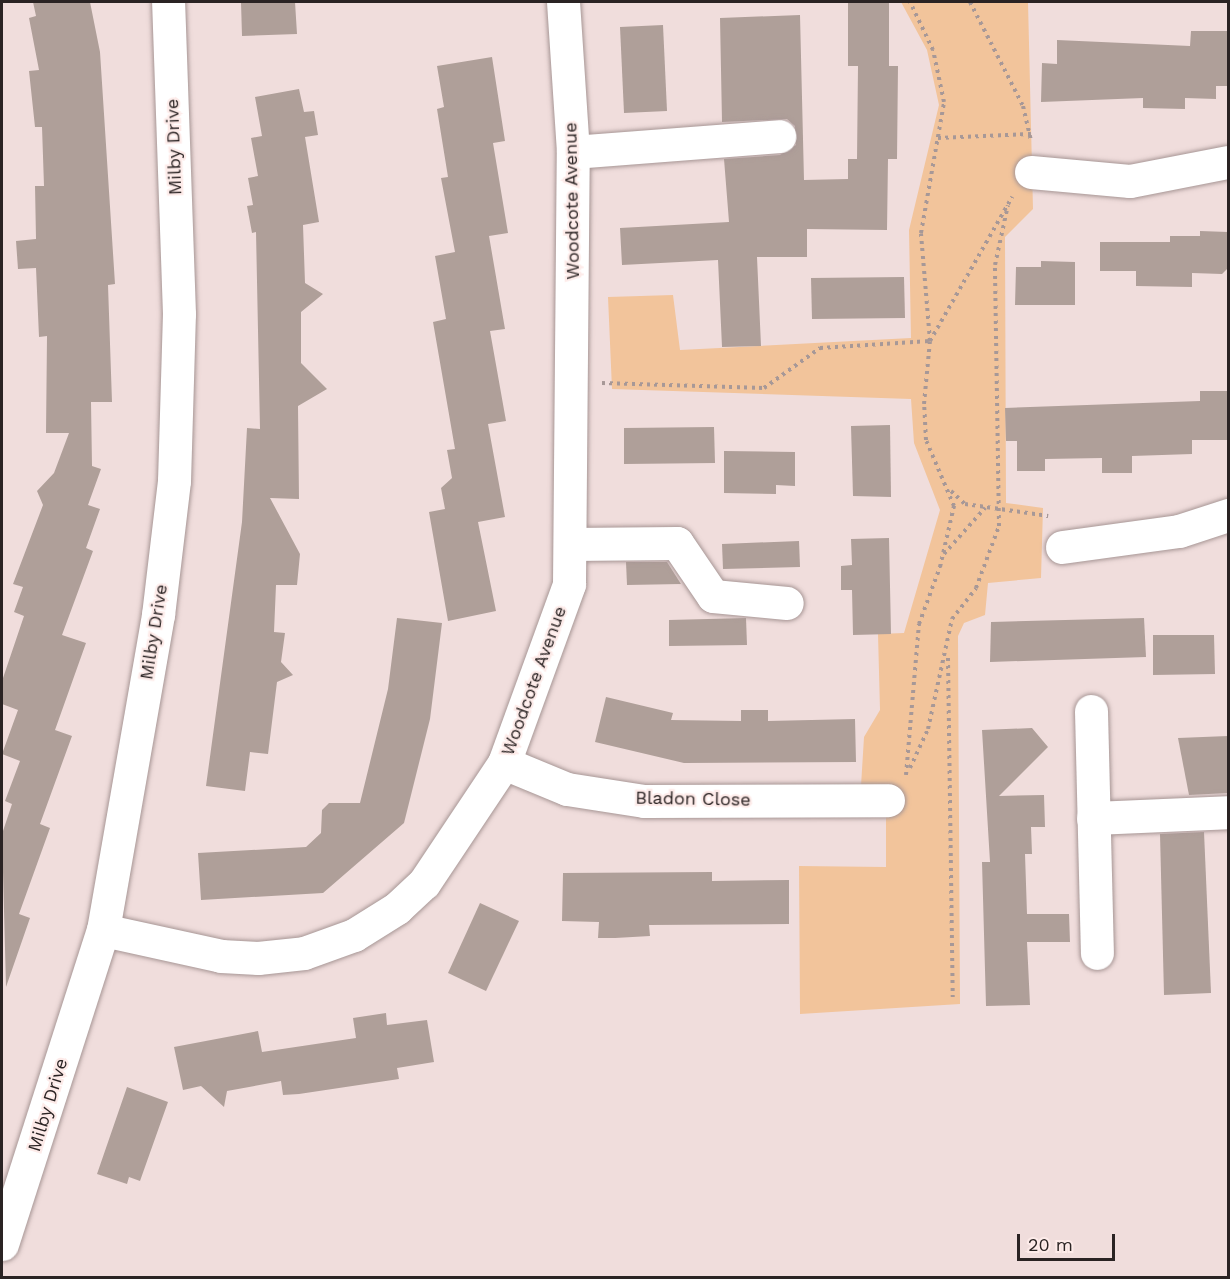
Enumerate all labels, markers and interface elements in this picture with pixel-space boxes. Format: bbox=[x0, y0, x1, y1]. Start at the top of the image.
street label: Milby Drive bbox=[162, 98, 186, 196]
street label: Woodcote Avenue bbox=[560, 122, 584, 280]
street label: Milby Drive bbox=[136, 582, 172, 682]
street label: Woodcote Avenue bbox=[497, 603, 571, 759]
street label: Bladon Close bbox=[635, 787, 751, 811]
street label: Milby Drive bbox=[24, 1056, 72, 1154]
scale bar bbox=[1020, 1222, 1118, 1260]
text: 20 m bbox=[1028, 1234, 1073, 1255]

